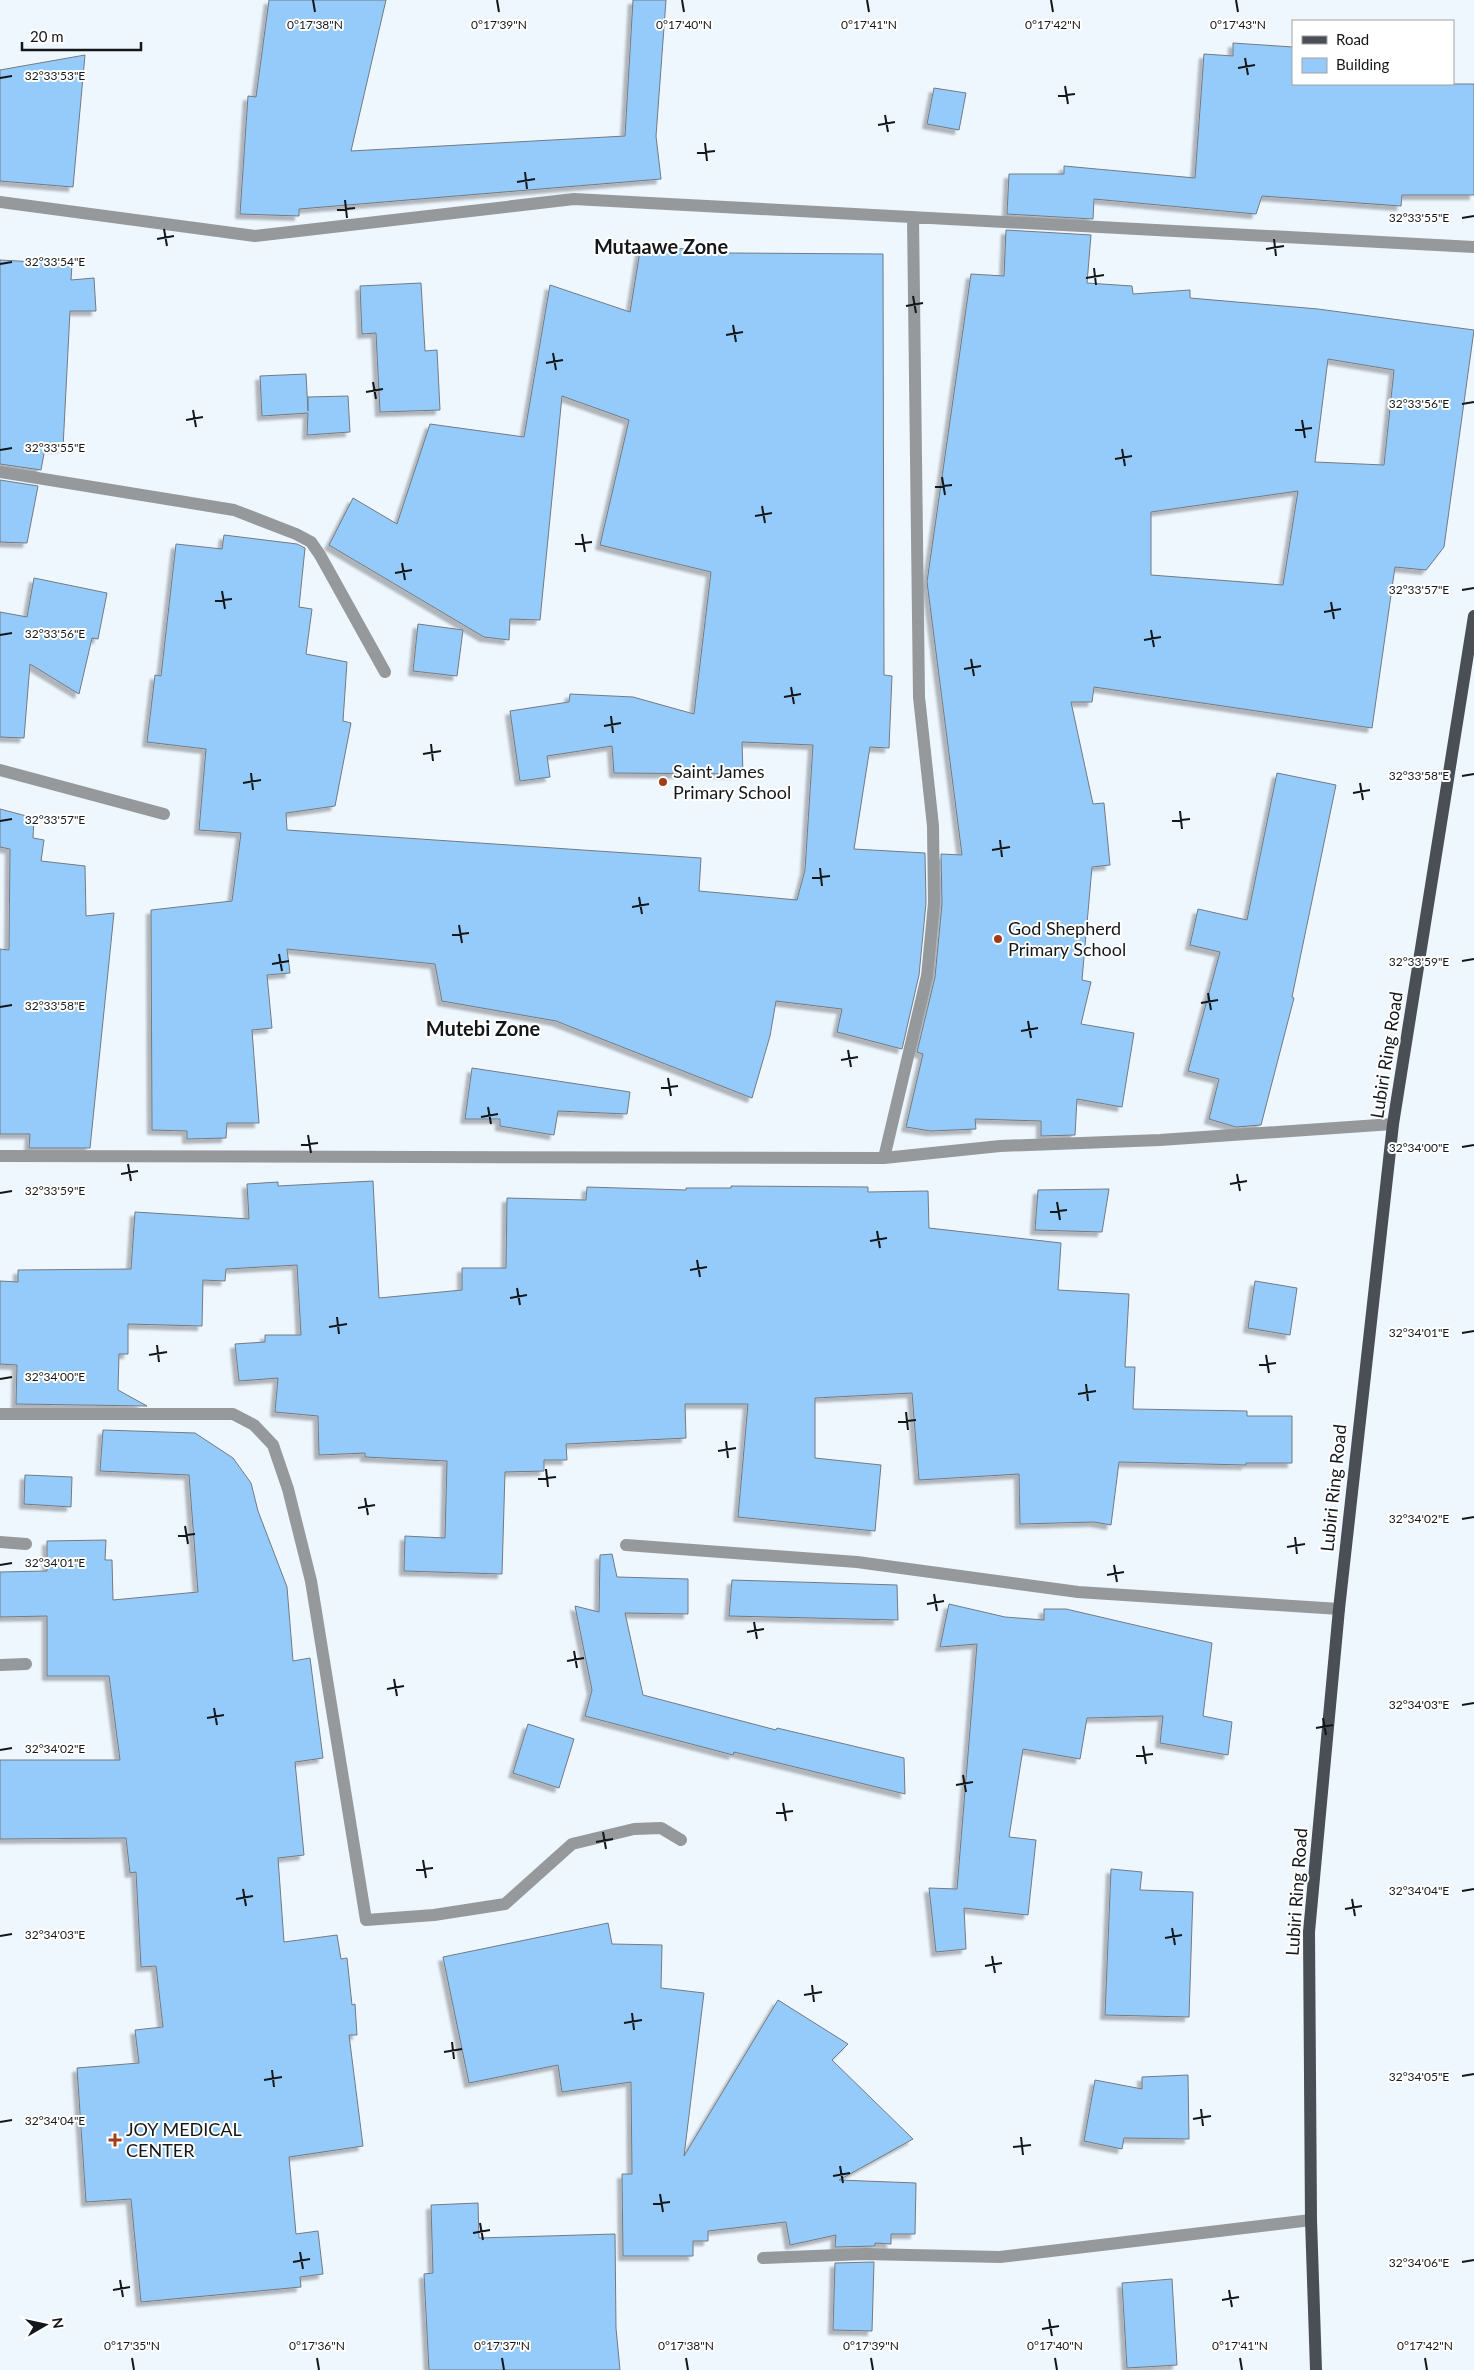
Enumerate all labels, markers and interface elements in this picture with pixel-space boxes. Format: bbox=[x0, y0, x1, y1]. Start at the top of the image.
text: 0°17'38"N bbox=[287, 17, 343, 32]
text: 0°17'39"N bbox=[471, 17, 527, 32]
text: 0°17'40"N bbox=[656, 17, 712, 32]
text: 0°17'41"N bbox=[841, 17, 897, 32]
text: 0°17'42"N bbox=[1025, 17, 1081, 32]
text: 0°17'43"N bbox=[1210, 17, 1266, 32]
scale bar bbox=[22, 20, 141, 52]
legend bbox=[1292, 20, 1454, 85]
text: 20 m bbox=[30, 27, 64, 45]
text: Road bbox=[1336, 30, 1369, 48]
text: Building bbox=[1336, 55, 1389, 73]
text: 32°33'53"E bbox=[25, 68, 85, 83]
text: 32°33'55"E bbox=[1389, 210, 1449, 225]
district label: Mutaawe Zone bbox=[594, 234, 728, 258]
text: 32°33'54"E bbox=[25, 254, 85, 269]
text: 32°33'56"E bbox=[1389, 396, 1449, 411]
text: 32°33'55"E bbox=[25, 440, 85, 455]
text: 32°33'57"E bbox=[1389, 582, 1449, 597]
text: 32°33'56"E bbox=[25, 626, 85, 641]
place label: Saint James Primary School bbox=[673, 760, 791, 803]
text: 32°33'58"E bbox=[1389, 768, 1449, 783]
marker: Saint James Primary School bbox=[657, 776, 669, 788]
text: 32°33'57"E bbox=[25, 812, 85, 827]
place label: God Shepherd Primary School bbox=[1008, 917, 1126, 960]
marker: God Shepherd Primary School bbox=[992, 933, 1004, 945]
text: 32°33'59"E bbox=[1389, 954, 1449, 969]
street label: Lubiri Ring Road bbox=[1365, 990, 1407, 1120]
text: 32°33'58"E bbox=[25, 998, 85, 1013]
district label: Mutebi Zone bbox=[426, 1016, 541, 1040]
text: 32°34'00"E bbox=[1389, 1140, 1449, 1155]
text: 32°33'59"E bbox=[25, 1183, 85, 1198]
text: 32°34'01"E bbox=[1389, 1325, 1449, 1340]
text: 32°34'00"E bbox=[25, 1369, 85, 1384]
street label: Lubiri Ring Road bbox=[1315, 1423, 1351, 1553]
text: 32°34'02"E bbox=[1389, 1511, 1449, 1526]
text: 32°34'01"E bbox=[25, 1555, 85, 1570]
text: 32°34'03"E bbox=[1389, 1697, 1449, 1712]
text: 32°34'02"E bbox=[25, 1741, 85, 1756]
street label: Lubiri Ring Road bbox=[1281, 1827, 1311, 1957]
text: 32°34'04"E bbox=[1389, 1883, 1449, 1898]
text: 32°34'03"E bbox=[25, 1927, 85, 1942]
text: 32°34'05"E bbox=[1389, 2069, 1449, 2084]
text: 32°34'04"E bbox=[25, 2113, 85, 2128]
place label: JOY MEDICAL CENTER bbox=[126, 2118, 242, 2161]
marker: JOY MEDICAL CENTER bbox=[108, 2133, 122, 2147]
text: 32°34'06"E bbox=[1389, 2255, 1449, 2270]
north arrow bbox=[20, 2300, 70, 2350]
text: N bbox=[49, 2316, 68, 2330]
text: 0°17'35"N bbox=[104, 2338, 160, 2353]
text: 0°17'36"N bbox=[289, 2338, 345, 2353]
text: 0°17'37"N bbox=[474, 2338, 530, 2353]
text: 0°17'38"N bbox=[658, 2338, 714, 2353]
text: 0°17'39"N bbox=[843, 2338, 899, 2353]
text: 0°17'40"N bbox=[1027, 2338, 1083, 2353]
text: 0°17'41"N bbox=[1212, 2338, 1268, 2353]
text: 0°17'42"N bbox=[1397, 2338, 1453, 2353]

